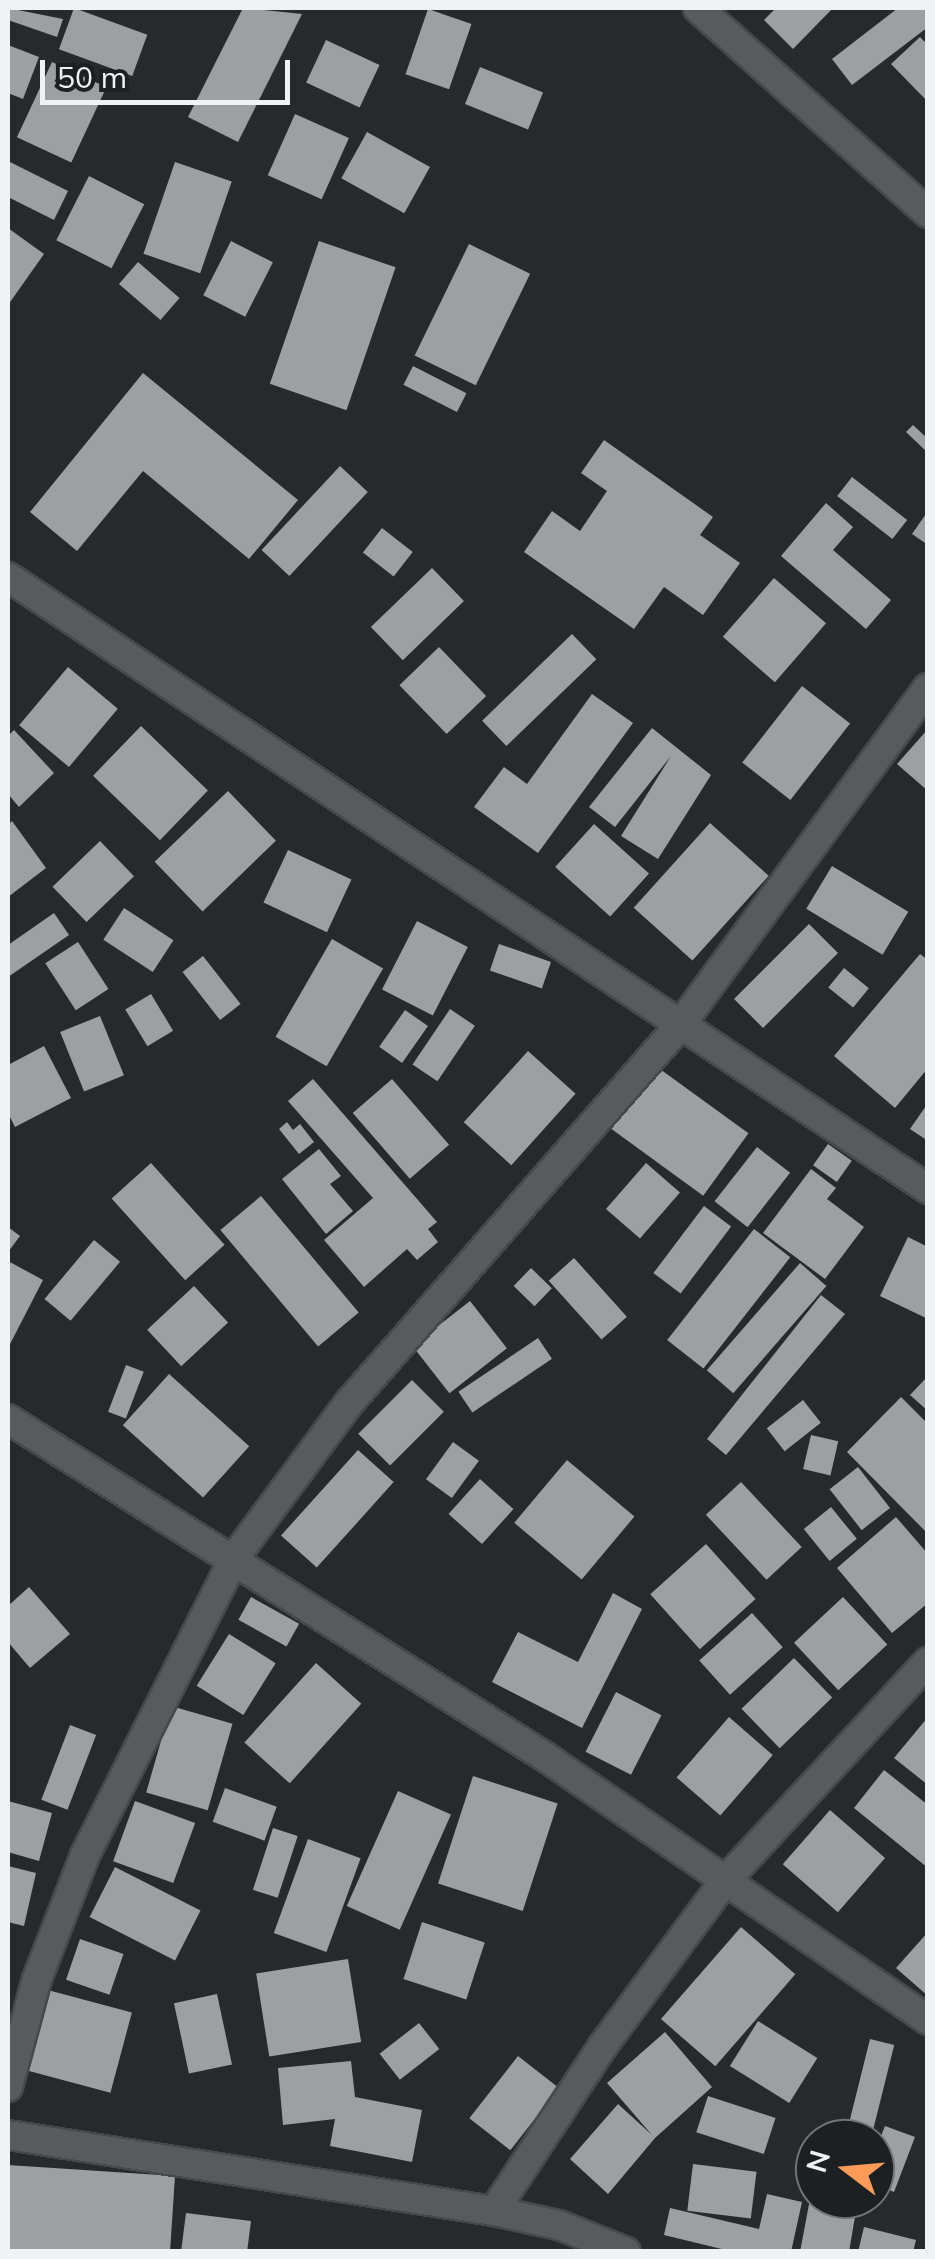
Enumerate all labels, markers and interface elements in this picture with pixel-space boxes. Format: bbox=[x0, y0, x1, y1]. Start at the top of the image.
scale bar bbox=[45, 40, 295, 102]
text: 50 m bbox=[57, 58, 127, 96]
north arrow bbox=[795, 2119, 895, 2219]
text: N bbox=[798, 2146, 837, 2176]

